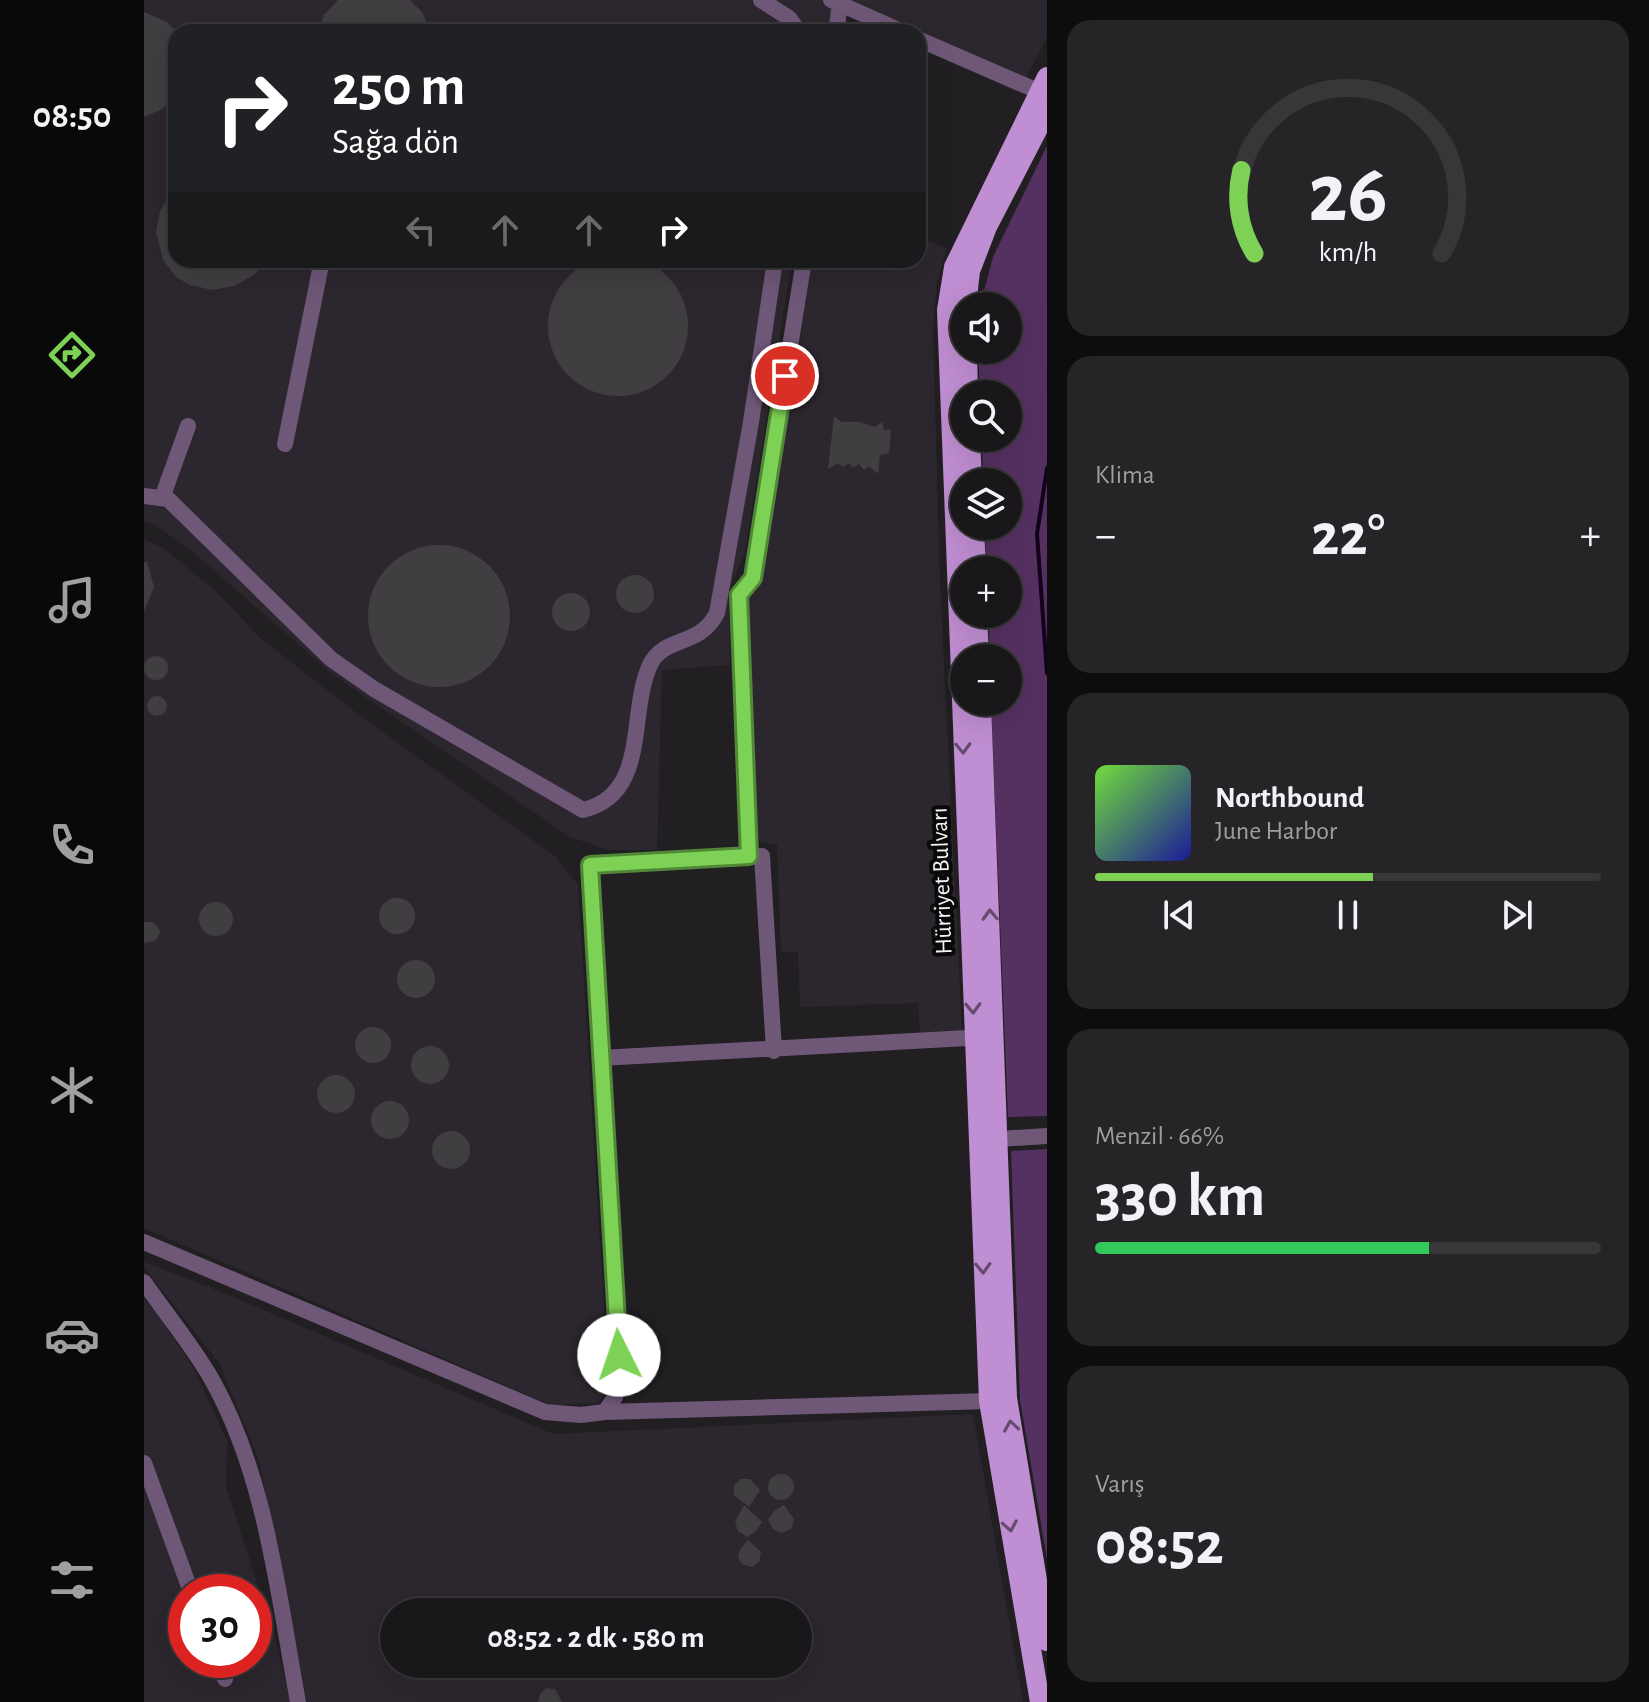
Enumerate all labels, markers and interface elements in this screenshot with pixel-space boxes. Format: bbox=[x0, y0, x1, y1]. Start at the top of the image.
icon: right bbox=[200, 56, 304, 160]
text: 250 m bbox=[332, 59, 465, 115]
text: 08:50 bbox=[32, 98, 112, 134]
text: Sağa dön bbox=[332, 124, 459, 160]
text: 26 bbox=[1308, 153, 1388, 237]
icon: left bbox=[399, 208, 443, 252]
icon: ahead bbox=[483, 208, 527, 252]
icon: ahead bbox=[567, 208, 611, 252]
icon: right bbox=[651, 208, 695, 252]
text: km/h bbox=[1319, 238, 1377, 267]
map controls bbox=[950, 292, 1022, 716]
button: sound bbox=[950, 292, 1022, 364]
icon: directions bbox=[44, 327, 100, 383]
pin bbox=[751, 342, 819, 410]
icon: arrive bbox=[763, 354, 807, 398]
button: search bbox=[950, 380, 1022, 452]
text: Klima bbox=[1095, 462, 1155, 488]
button: layers bbox=[950, 468, 1022, 540]
text: 22° bbox=[1311, 506, 1385, 566]
text: − bbox=[1095, 514, 1116, 558]
text: + bbox=[1580, 514, 1601, 558]
button: + bbox=[950, 556, 1022, 628]
icon: music bbox=[44, 572, 100, 628]
button: − bbox=[950, 644, 1022, 716]
one-way arrow bbox=[955, 742, 972, 755]
text: Northbound bbox=[1215, 783, 1364, 813]
street label: Hürriyet Bulvarı bbox=[927, 807, 957, 955]
icon: phone bbox=[44, 817, 100, 873]
text: June Harbor bbox=[1215, 818, 1337, 844]
icon: previous bbox=[1157, 893, 1201, 937]
icon: pause bbox=[1326, 893, 1370, 937]
icon: next bbox=[1495, 893, 1539, 937]
one-way arrow bbox=[981, 908, 998, 921]
one-way arrow bbox=[964, 1002, 981, 1015]
icon: climate bbox=[44, 1062, 100, 1118]
text: Menzil · 66% bbox=[1095, 1123, 1224, 1149]
text: 330 km bbox=[1095, 1167, 1265, 1227]
one-way arrow bbox=[975, 1262, 992, 1275]
icon: car bbox=[44, 1307, 100, 1363]
position arrow bbox=[577, 1313, 661, 1397]
one-way arrow bbox=[1004, 1419, 1021, 1433]
text: Varış bbox=[1095, 1471, 1144, 1497]
text: 08:52 bbox=[1095, 1515, 1224, 1575]
one-way arrow bbox=[1001, 1519, 1018, 1533]
icon: filters bbox=[44, 1552, 100, 1608]
speed limit sign: 30 bbox=[168, 1574, 272, 1678]
text: 08:52 · 2 dk · 580 m bbox=[487, 1623, 705, 1653]

